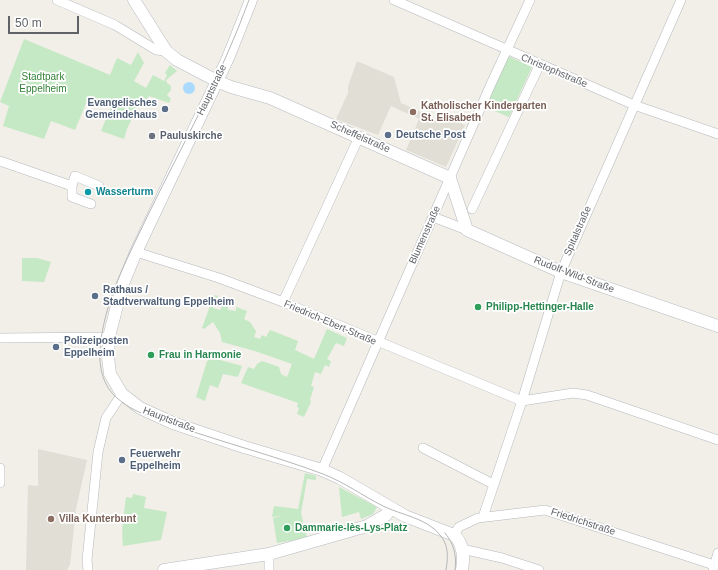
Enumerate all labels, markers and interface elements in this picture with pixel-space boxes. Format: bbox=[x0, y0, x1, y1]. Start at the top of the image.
scale bar bbox=[10, 8, 81, 34]
text: 50 m bbox=[15, 16, 42, 30]
street label: Christophstraße bbox=[519, 52, 589, 90]
street label: Hauptstraße bbox=[195, 63, 229, 117]
park label: Stadtpark Eppelheim bbox=[19, 71, 67, 94]
place label: Evangelisches Gemeindehaus bbox=[85, 97, 157, 120]
place label: Katholischer Kindergarten St. Elisabeth bbox=[421, 100, 547, 124]
marker: Evangelisches Gemeindehaus bbox=[160, 104, 170, 114]
marker: Katholischer Kindergarten St. Elisabeth bbox=[408, 107, 418, 117]
street label: Scheffelstraße bbox=[328, 118, 392, 156]
place label: Deutsche Post bbox=[396, 129, 465, 141]
place label: Pauluskirche bbox=[160, 130, 222, 142]
marker: Deutsche Post bbox=[383, 130, 393, 140]
marker: Pauluskirche bbox=[147, 131, 157, 141]
place label: Wasserturm bbox=[96, 186, 153, 198]
marker: Wasserturm bbox=[83, 187, 93, 197]
street label: Blumenstraße bbox=[407, 204, 443, 266]
street label: Spitalstraße bbox=[562, 204, 594, 258]
street label: Rudolf-Wild-Straße bbox=[532, 254, 616, 296]
place label: Rathaus / Stadtverwaltung Eppelheim bbox=[103, 284, 234, 308]
marker: Rathaus / Stadtverwaltung Eppelheim bbox=[90, 291, 100, 301]
street label: Friedrich-Ebert-Straße bbox=[282, 298, 378, 348]
place label: Philipp-Hettinger-Halle bbox=[486, 301, 594, 313]
marker: Philipp-Hettinger-Halle bbox=[473, 302, 483, 312]
place label: Polizeiposten Eppelheim bbox=[64, 335, 128, 358]
marker: Polizeiposten Eppelheim bbox=[51, 342, 61, 352]
place label: Frau in Harmonie bbox=[159, 349, 241, 361]
marker: Frau in Harmonie bbox=[146, 350, 156, 360]
street label: Hauptstraße bbox=[141, 405, 197, 435]
place label: Feuerwehr Eppelheim bbox=[130, 448, 181, 472]
marker: Feuerwehr Eppelheim bbox=[117, 455, 127, 465]
street label: Friedrichstraße bbox=[549, 506, 617, 538]
place label: Villa Kunterbunt bbox=[59, 513, 136, 525]
marker: Villa Kunterbunt bbox=[46, 514, 56, 524]
place label: Dammarie-lès-Lys-Platz bbox=[295, 522, 407, 534]
marker: Dammarie-lès-Lys-Platz bbox=[282, 523, 292, 533]

